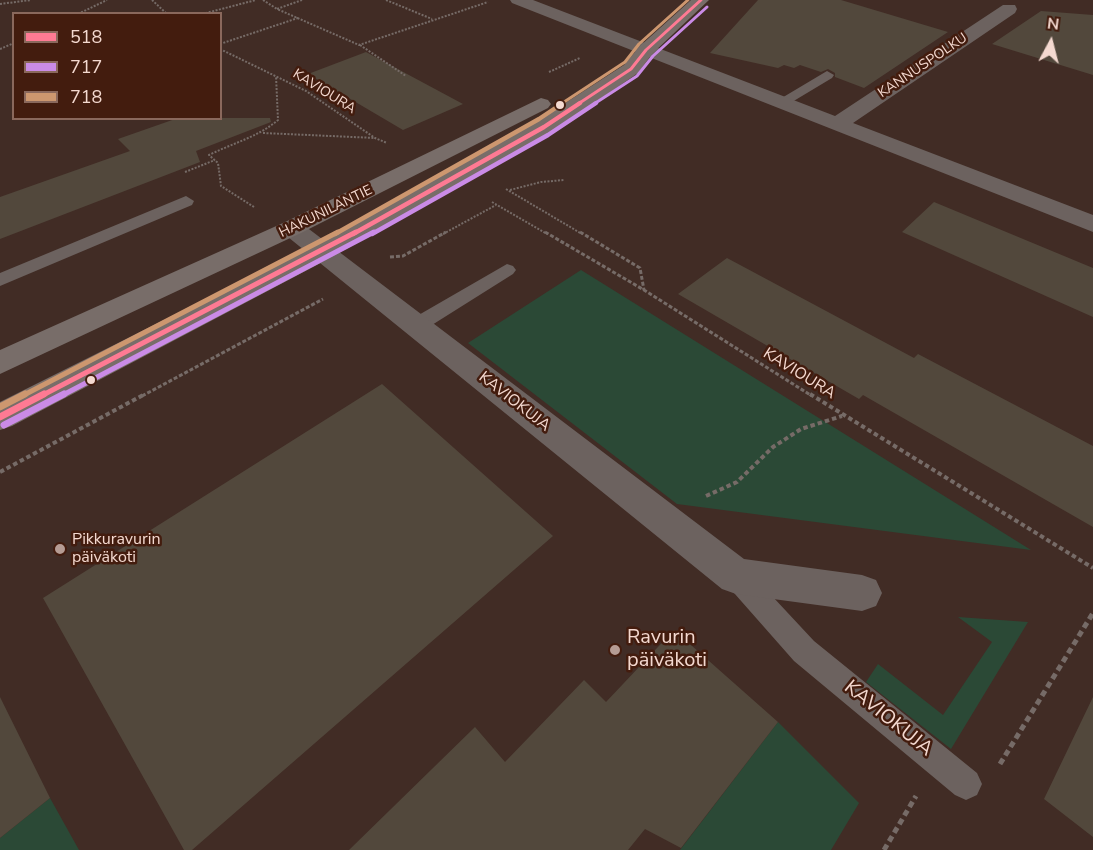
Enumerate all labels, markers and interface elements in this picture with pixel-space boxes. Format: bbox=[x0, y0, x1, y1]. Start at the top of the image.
legend bbox=[12, 12, 222, 120]
north arrow bbox=[1021, 12, 1081, 72]
text: N bbox=[1046, 12, 1060, 36]
text: 518 bbox=[70, 25, 102, 49]
street label: KANNUSPOLKU bbox=[875, 30, 971, 102]
text: 717 bbox=[70, 55, 102, 79]
street label: KAVIOURA bbox=[289, 66, 359, 118]
text: 718 bbox=[70, 85, 102, 109]
unlabelled marker bbox=[554, 99, 566, 111]
street label: HAKUNILANTIE bbox=[277, 182, 375, 242]
street label: KAVIOURA bbox=[759, 344, 839, 404]
street label: KAVIOKUJA bbox=[474, 368, 554, 436]
unlabelled marker bbox=[85, 374, 97, 386]
place label: Pikkuravurin päiväkoti bbox=[72, 530, 161, 568]
marker: Pikkuravurin päiväkoti bbox=[53, 542, 67, 556]
place label: Ravurin päiväkoti bbox=[627, 626, 707, 673]
marker: Ravurin päiväkoti bbox=[608, 643, 622, 657]
street label: KAVIOKUJA bbox=[839, 676, 937, 762]

